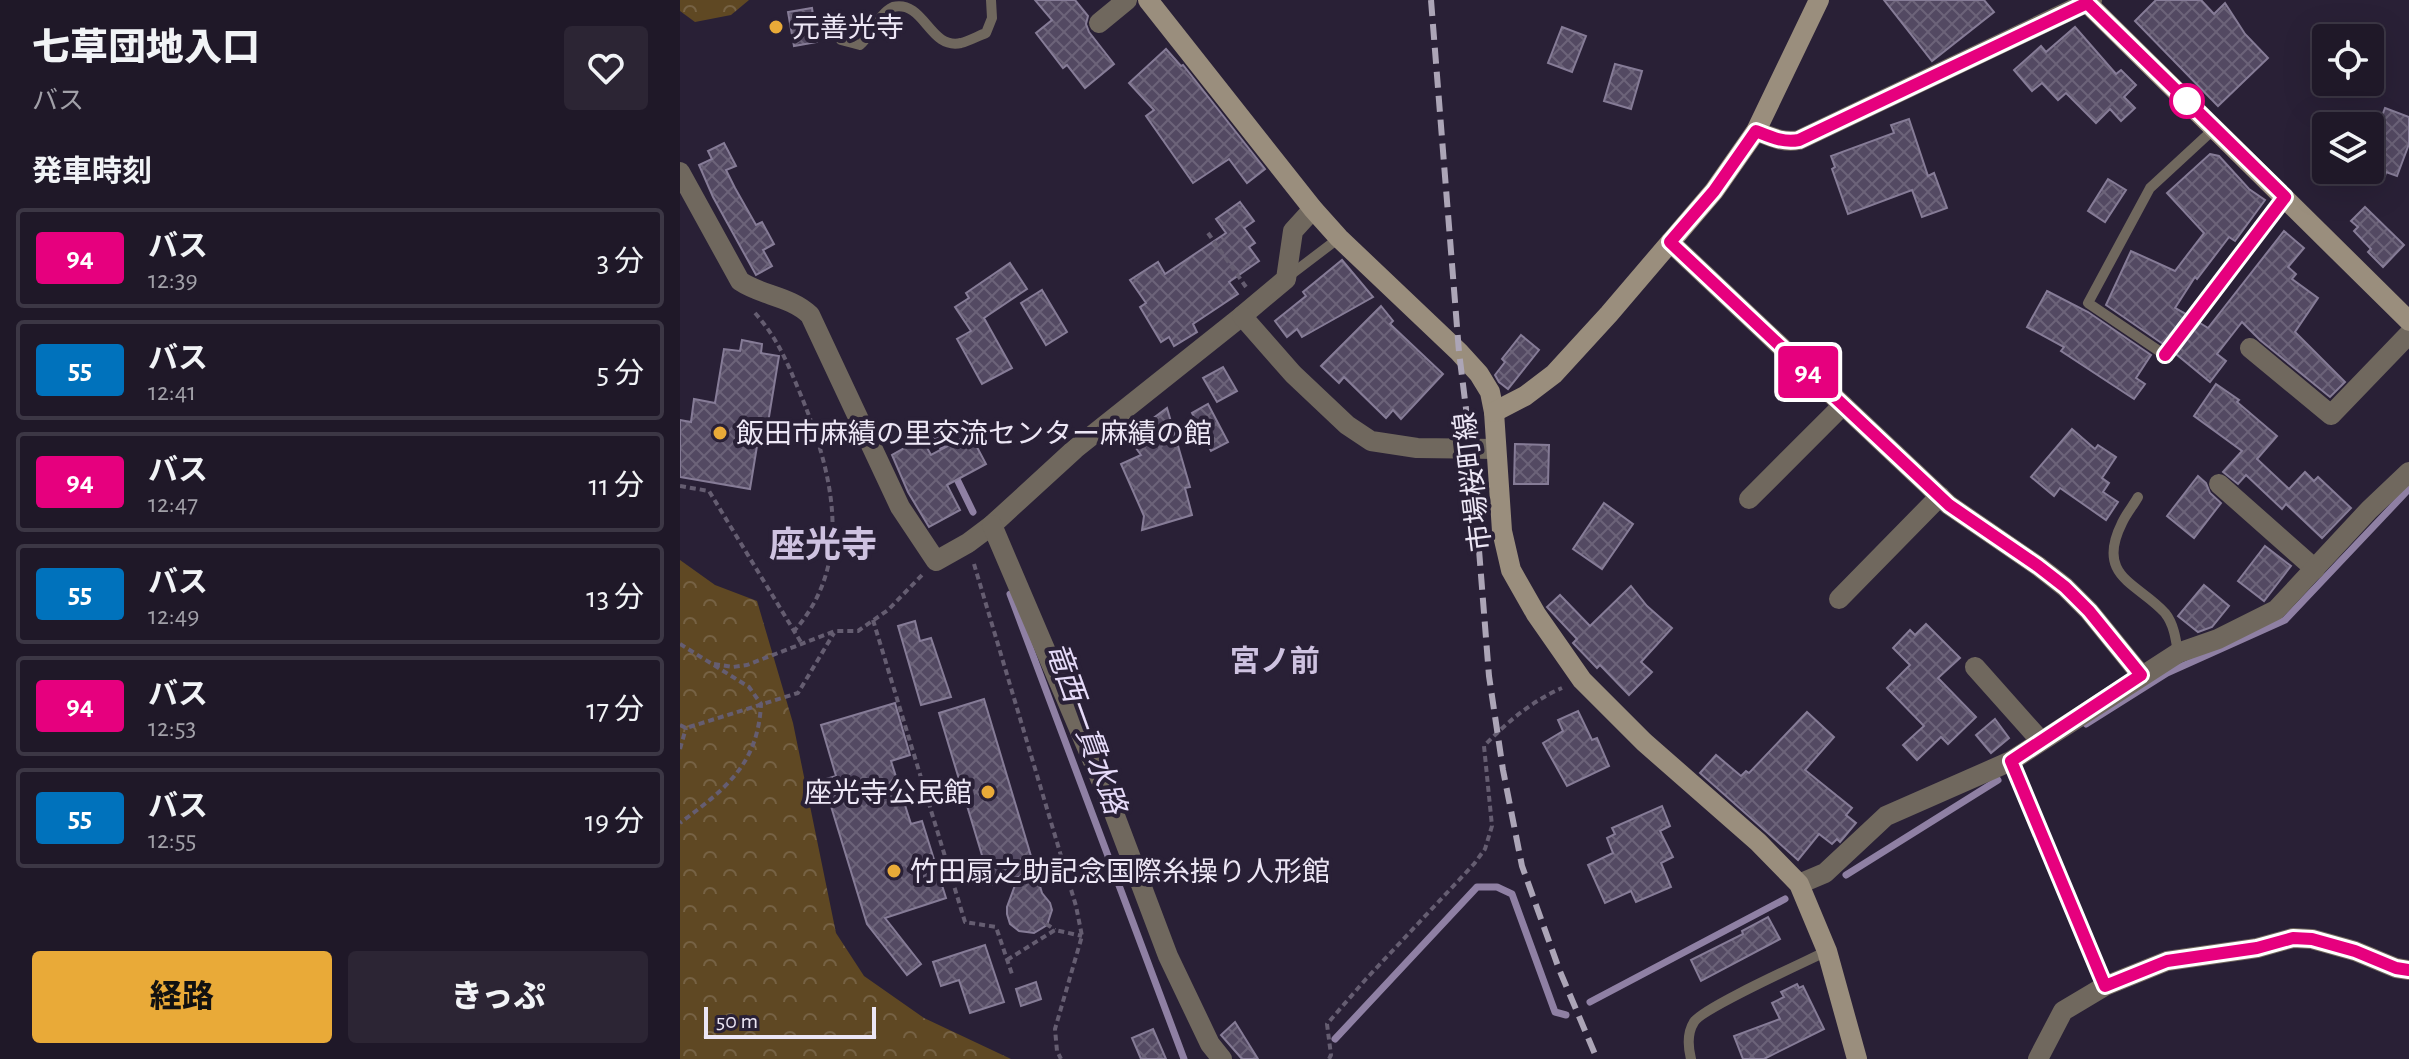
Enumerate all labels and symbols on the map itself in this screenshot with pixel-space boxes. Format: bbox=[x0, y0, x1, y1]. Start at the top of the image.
place label: 元善光寺 bbox=[792, 13, 904, 43]
marker: 元善光寺 bbox=[767, 18, 785, 36]
unlabelled marker bbox=[2170, 84, 2204, 118]
line badge: 94 bbox=[1772, 346, 1844, 398]
street label: 市場桜町線 bbox=[1450, 411, 1496, 553]
place label: 飯田市麻績の里交流センター麻績の館 bbox=[736, 419, 1212, 449]
marker: 飯田市麻績の里交流センター麻績の館 bbox=[711, 424, 729, 442]
district label: 座光寺 bbox=[769, 526, 877, 564]
water label: 竜西一貫水路 bbox=[1040, 638, 1133, 821]
district label: 宮ノ前 bbox=[1230, 645, 1320, 677]
place label: 座光寺公民館 bbox=[804, 778, 972, 808]
marker: 座光寺公民館 bbox=[979, 783, 997, 801]
place label: 竹田扇之助記念国際糸操り人形館 bbox=[910, 857, 1330, 887]
marker: 竹田扇之助記念国際糸操り人形館 bbox=[885, 862, 903, 880]
scale bar bbox=[704, 1003, 876, 1039]

